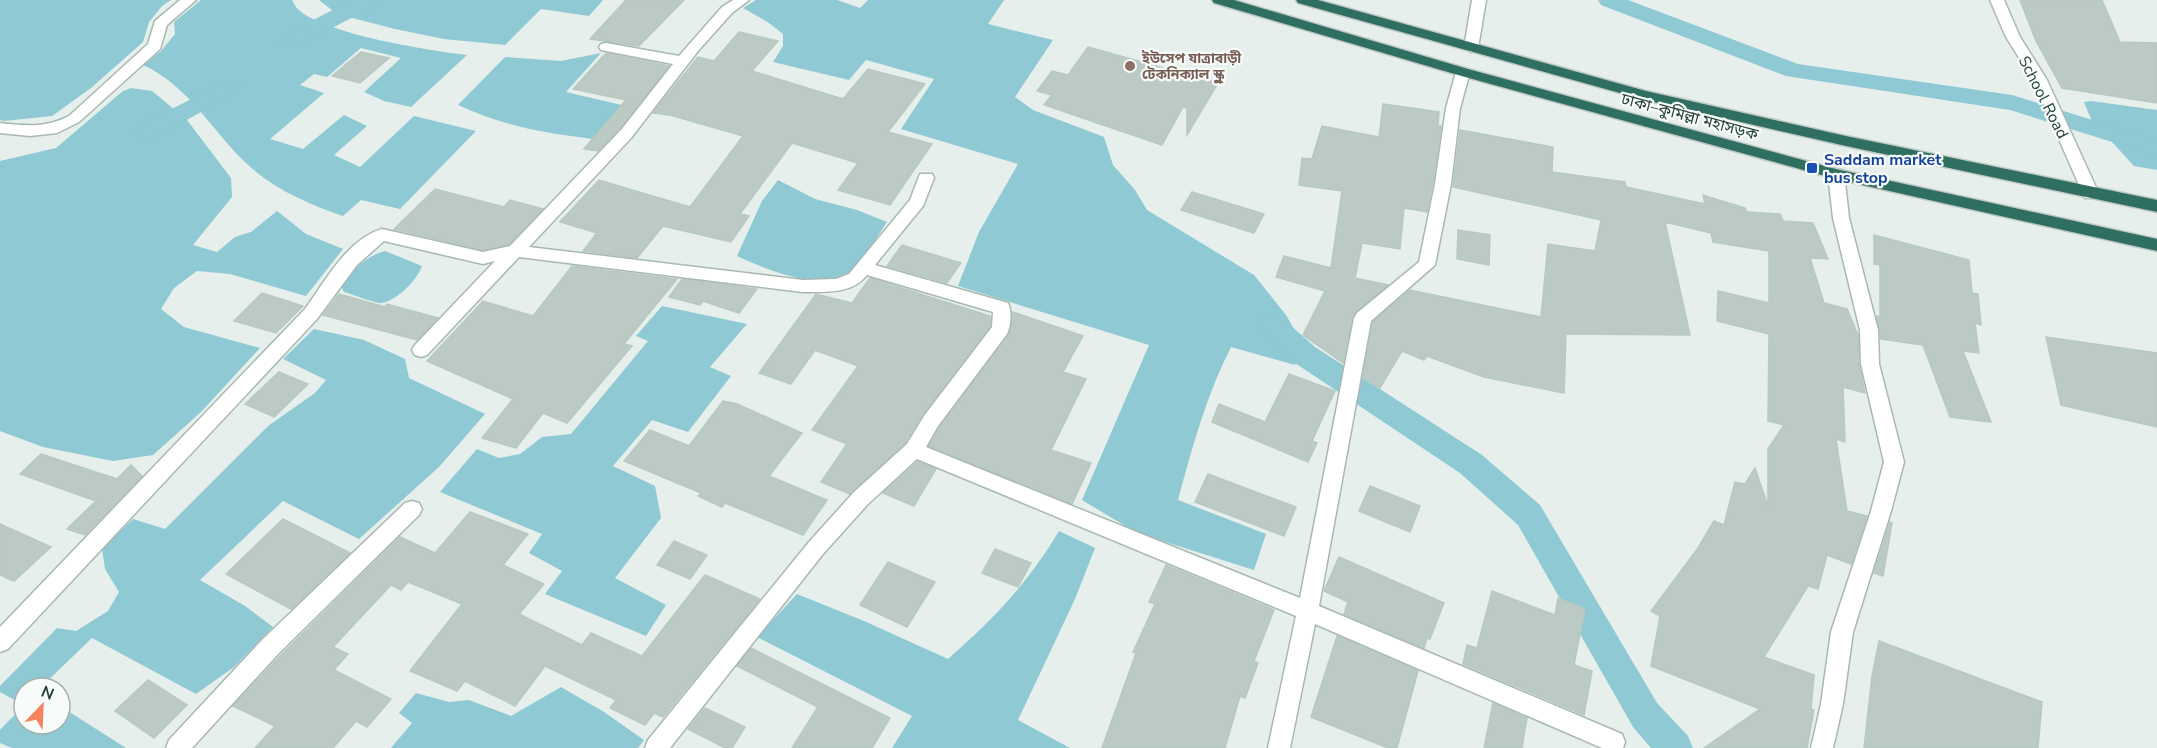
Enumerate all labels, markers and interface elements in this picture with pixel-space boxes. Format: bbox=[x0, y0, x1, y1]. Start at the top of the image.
place label: ইউসেপ যাত্রাবাড়ী টেকনিক্যাল স্কুল bbox=[1141, 49, 1242, 84]
street label: School Road bbox=[2013, 52, 2073, 143]
marker: ইউসেপ যাত্রাবাড়ী টেকনিক্যাল স্কুল bbox=[1123, 59, 1137, 73]
street label: ঢাকা–কুমিল্লা মহাসড়ক bbox=[1618, 88, 1762, 146]
place label: Saddam market bus stop bbox=[1824, 149, 1942, 189]
marker: Saddam market bus stop bbox=[1805, 161, 1819, 175]
north arrow bbox=[12, 676, 72, 736]
text: N bbox=[38, 681, 57, 706]

